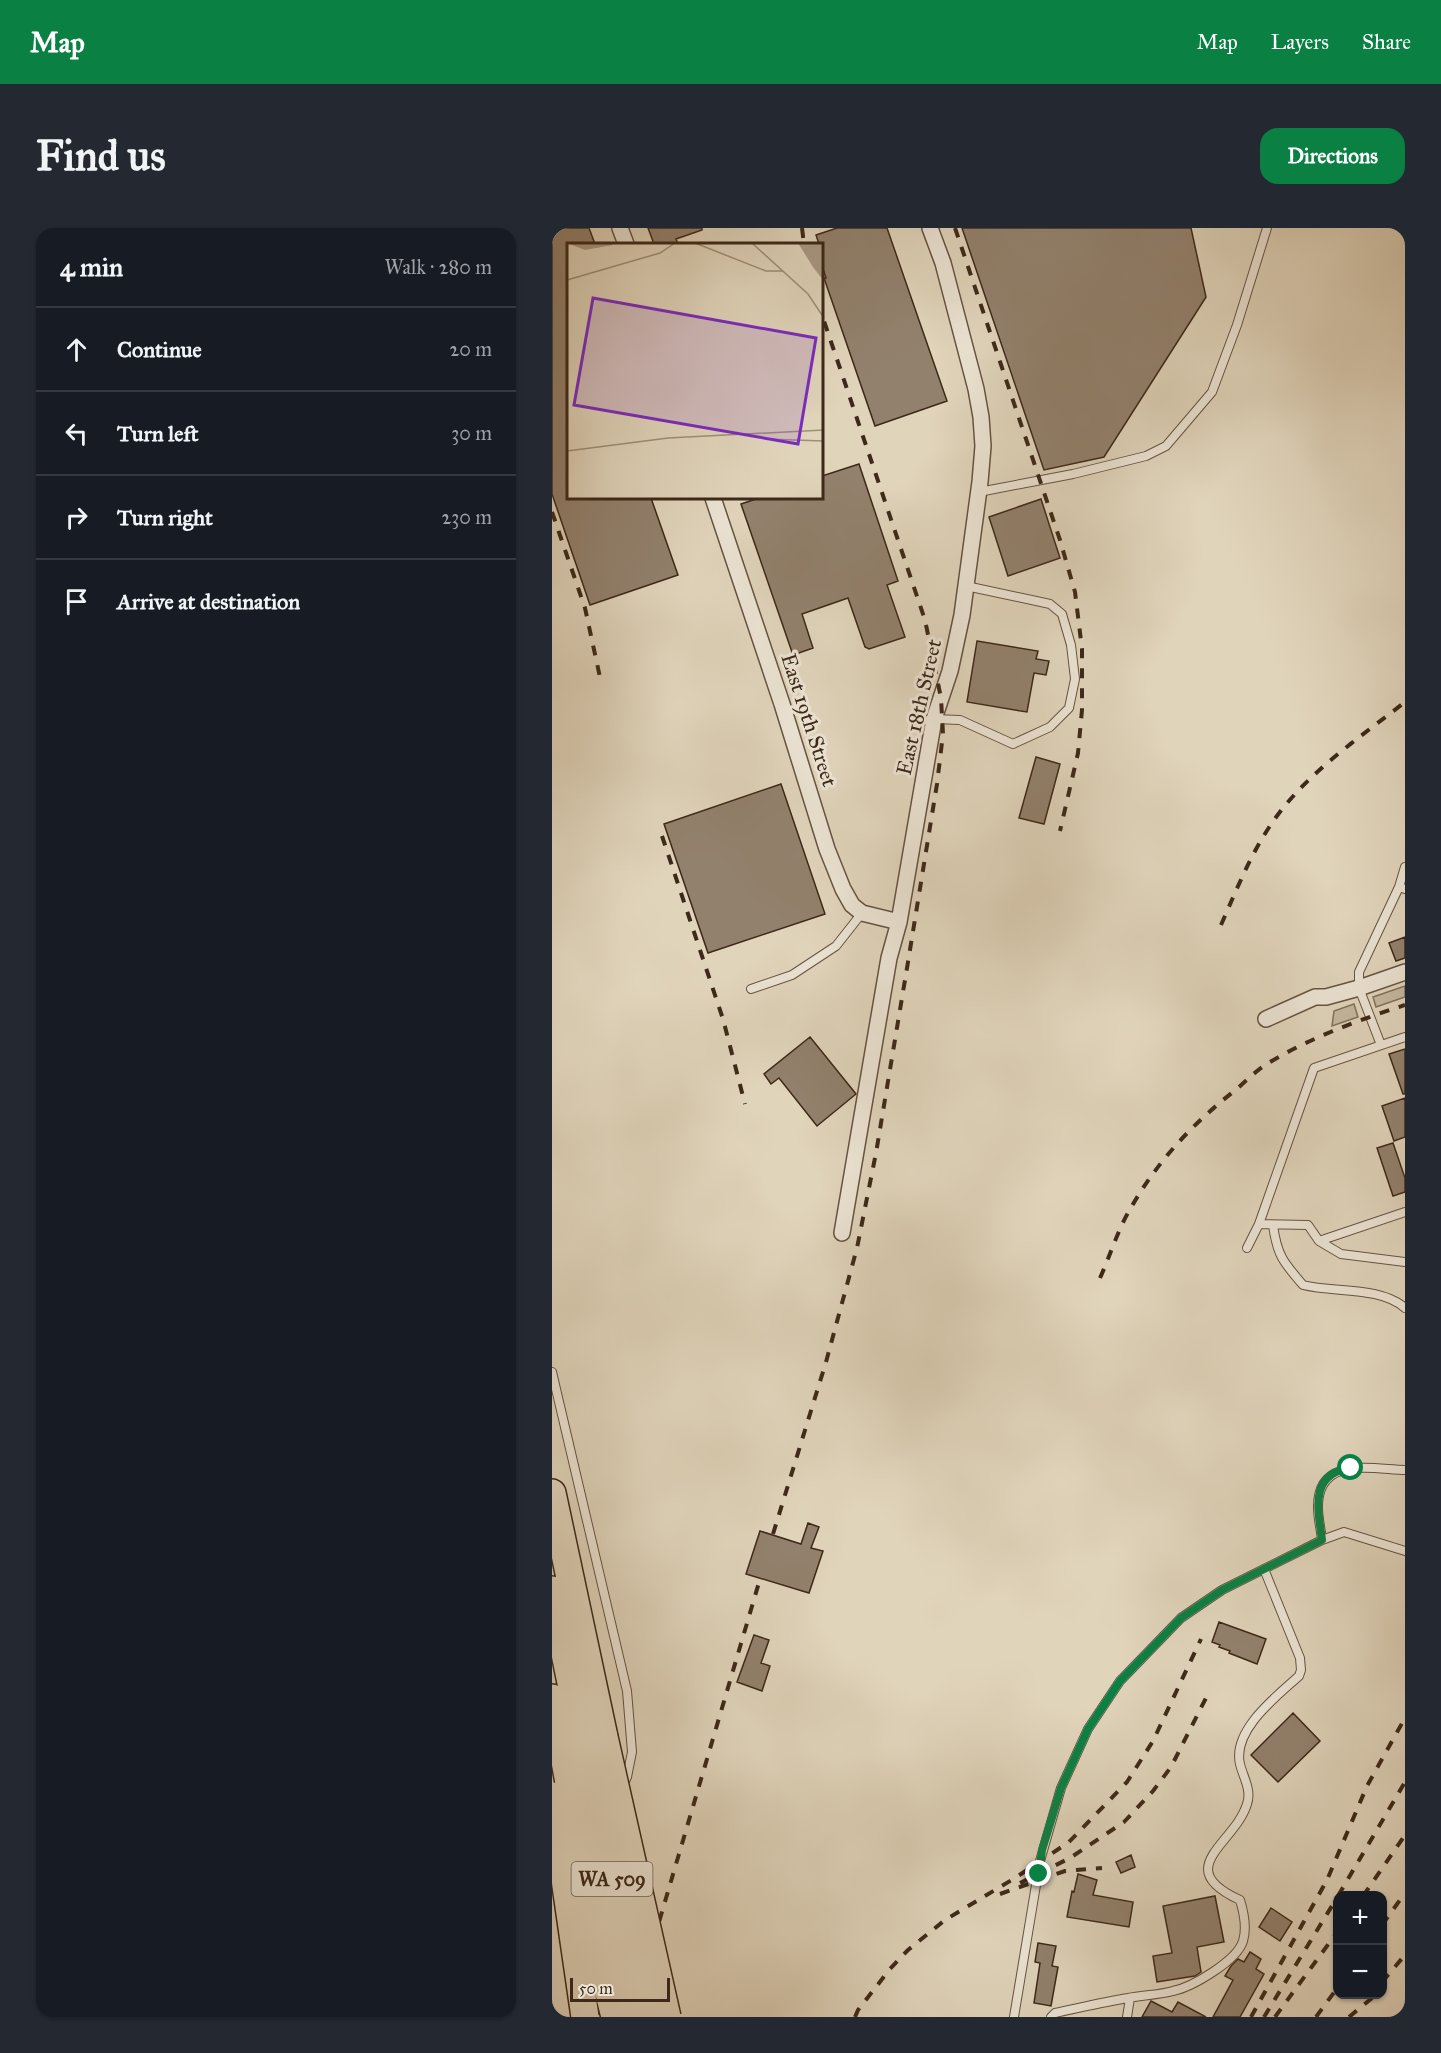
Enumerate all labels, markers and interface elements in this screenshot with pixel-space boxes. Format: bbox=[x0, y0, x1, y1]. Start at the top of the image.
text: Map bbox=[30, 25, 85, 60]
text: Map bbox=[1197, 29, 1238, 55]
text: Layers bbox=[1271, 29, 1329, 55]
text: Share bbox=[1362, 29, 1411, 55]
button: Directions bbox=[1260, 128, 1405, 184]
text: Find us bbox=[36, 130, 166, 182]
inset map bbox=[567, 243, 824, 500]
text: 4 min bbox=[60, 251, 123, 283]
text: Walk · 280 m bbox=[385, 255, 492, 279]
icon: ahead bbox=[60, 333, 93, 366]
text: Continue bbox=[117, 336, 202, 363]
text: 20 m bbox=[449, 337, 492, 361]
icon: left bbox=[60, 417, 93, 450]
text: Turn left bbox=[117, 420, 199, 447]
text: 30 m bbox=[451, 421, 492, 445]
icon: right bbox=[60, 501, 93, 534]
text: Turn right bbox=[117, 504, 213, 531]
text: 230 m bbox=[441, 505, 492, 529]
icon: arrive bbox=[60, 585, 93, 618]
text: Arrive at destination bbox=[117, 588, 300, 615]
street label: East 18th Street bbox=[891, 636, 947, 778]
street label: East 19th Street bbox=[775, 650, 843, 791]
route start bbox=[1337, 1454, 1363, 1480]
route end bbox=[1025, 1860, 1051, 1886]
road number: WA 509 bbox=[572, 1862, 652, 1896]
map controls bbox=[1333, 1891, 1387, 1999]
button: + bbox=[1333, 1891, 1387, 1945]
button: − bbox=[1333, 1945, 1387, 1999]
scale bar bbox=[570, 1975, 670, 2002]
text: 50 m bbox=[579, 1979, 613, 1998]

